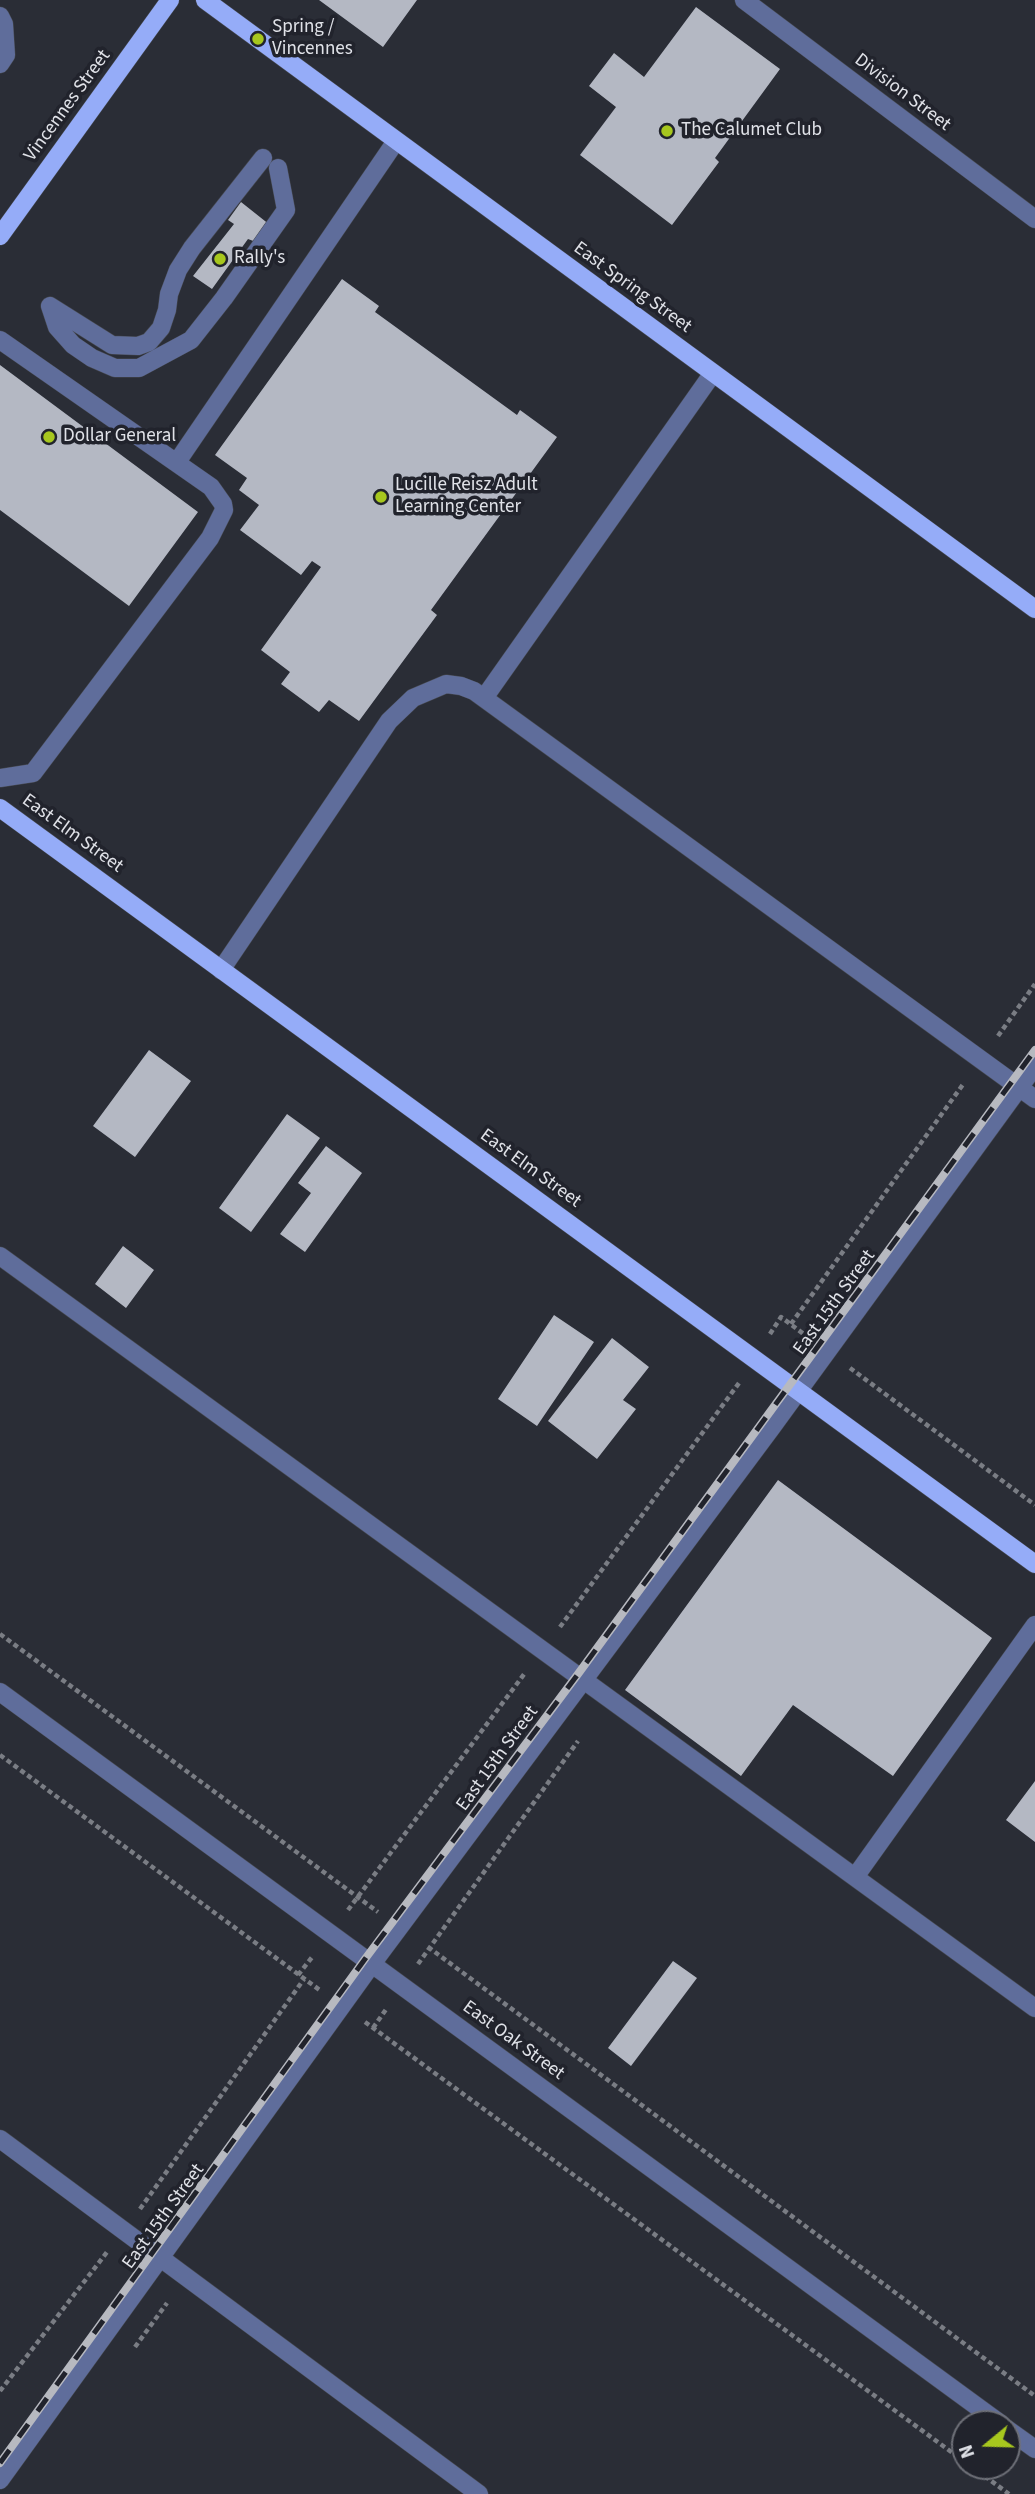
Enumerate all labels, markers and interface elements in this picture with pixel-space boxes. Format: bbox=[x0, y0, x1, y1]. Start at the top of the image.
place label: Spring / Vincennes bbox=[272, 17, 353, 61]
marker: Spring / Vincennes bbox=[250, 31, 266, 47]
street label: Vincennes Street bbox=[20, 46, 116, 166]
street label: Division Street bbox=[849, 49, 955, 137]
place label: The Calumet Club bbox=[681, 120, 822, 142]
marker: The Calumet Club bbox=[659, 123, 675, 139]
street label: East Spring Street bbox=[568, 237, 696, 339]
place label: Rally's bbox=[234, 248, 285, 270]
marker: Rally's bbox=[212, 251, 228, 267]
place label: Dollar General bbox=[63, 426, 176, 448]
marker: Dollar General bbox=[41, 429, 57, 445]
place label: Lucille Reisz Adult Learning Center bbox=[395, 475, 538, 519]
marker: Lucille Reisz Adult Learning Center bbox=[373, 489, 389, 505]
street label: East Elm Street bbox=[17, 790, 127, 878]
street label: East Elm Street bbox=[475, 1125, 585, 1213]
street label: East 15th Street bbox=[789, 1246, 881, 1360]
street label: East 15th Street bbox=[452, 1702, 544, 1816]
street label: East Oak Street bbox=[458, 1996, 568, 2086]
street label: East 15th Street bbox=[118, 2160, 210, 2274]
north arrow bbox=[951, 2410, 1021, 2480]
text: N bbox=[953, 2441, 982, 2462]

